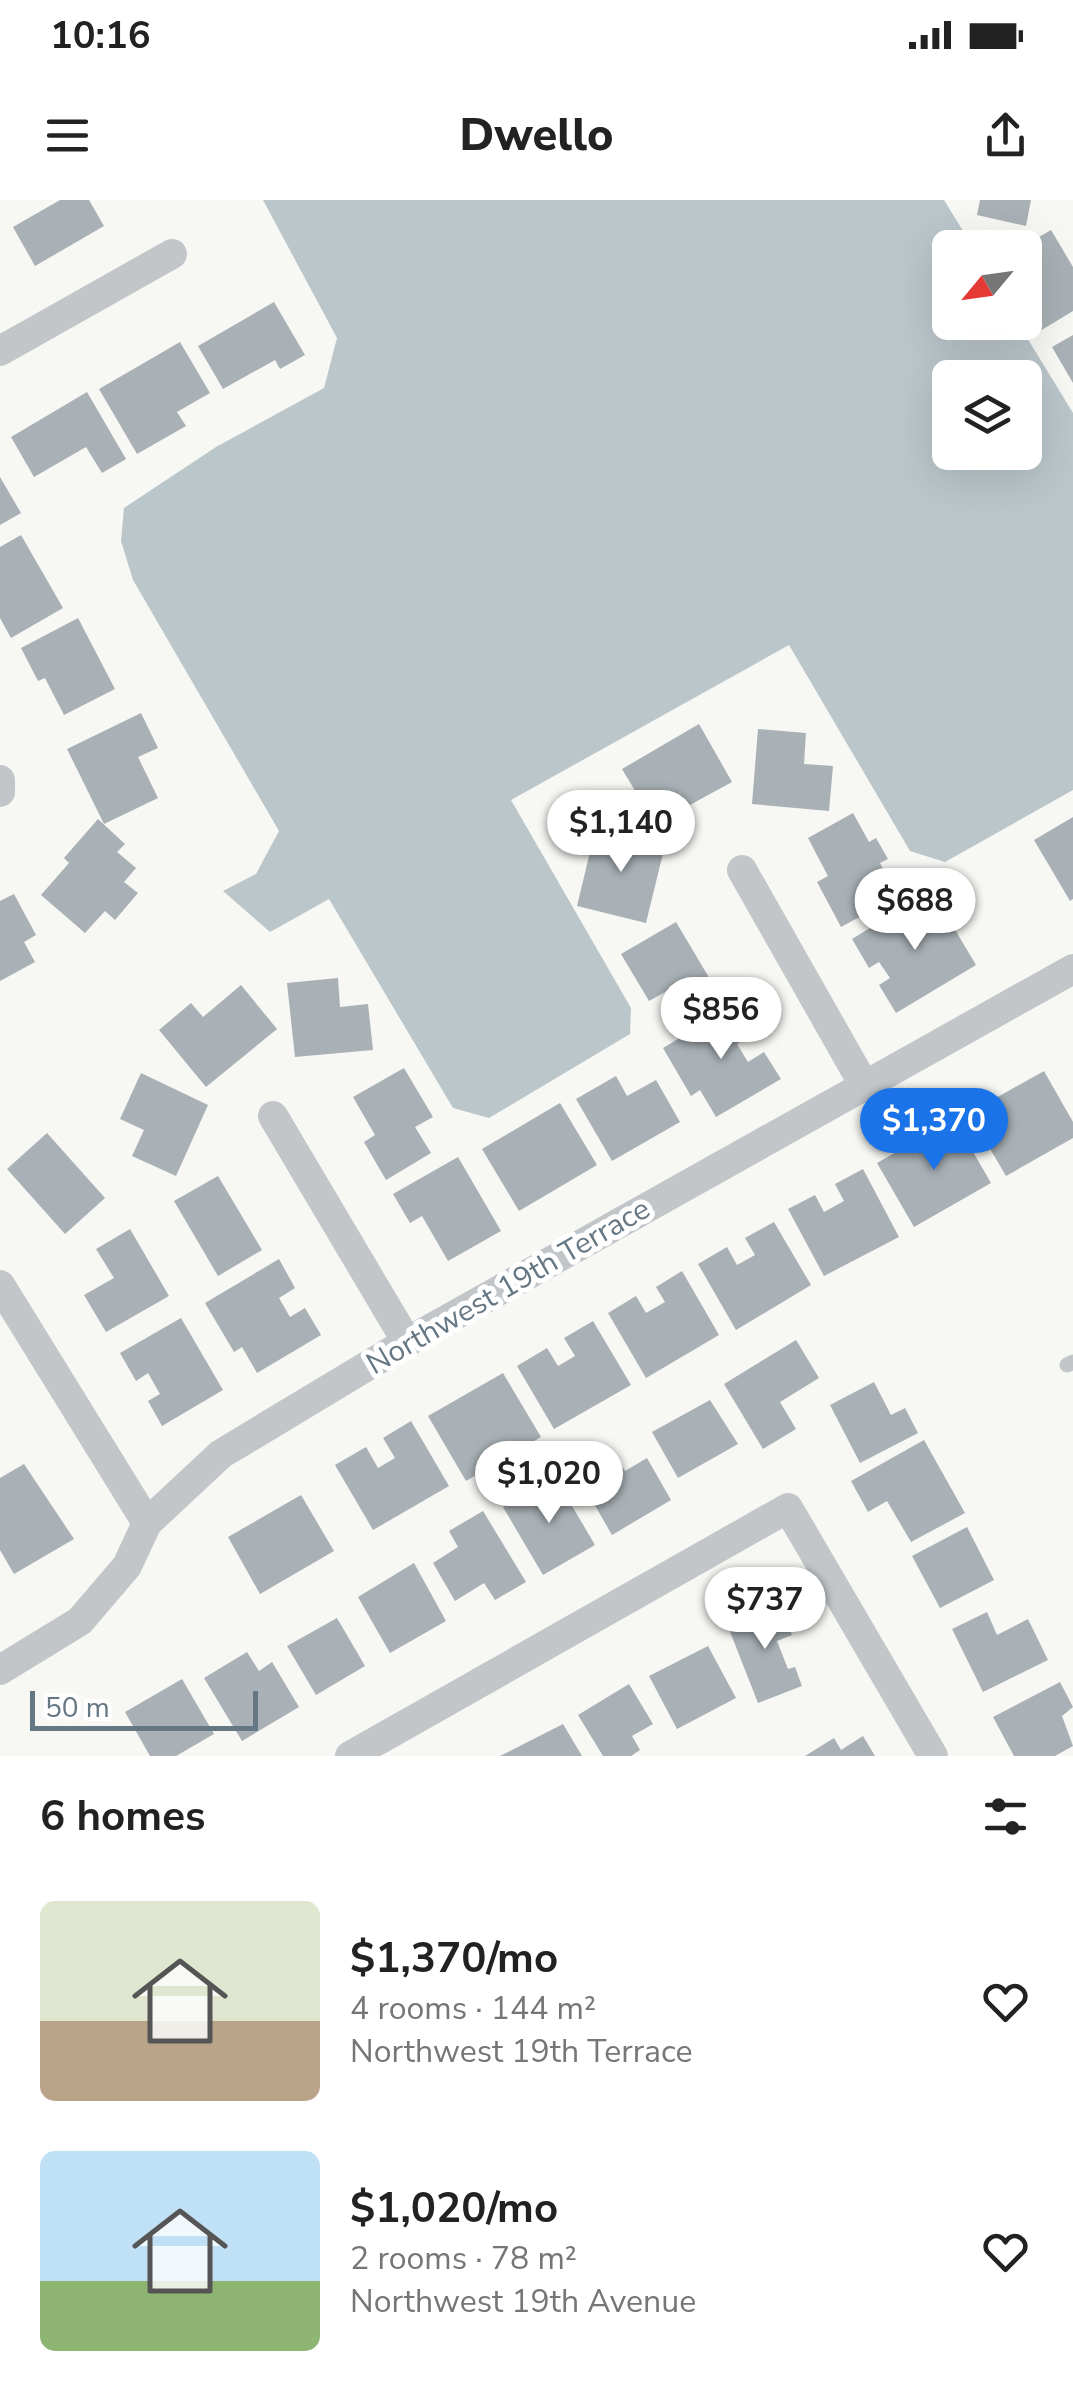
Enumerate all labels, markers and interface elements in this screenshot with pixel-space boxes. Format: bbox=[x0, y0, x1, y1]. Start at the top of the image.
text: 10:16 bbox=[50, 10, 151, 61]
text: Dwello bbox=[459, 105, 614, 166]
icon: menu bbox=[40, 108, 95, 163]
icon: share bbox=[978, 108, 1033, 163]
north arrow bbox=[932, 230, 1042, 340]
map controls bbox=[932, 230, 1042, 470]
button: layers bbox=[932, 360, 1042, 470]
pin: $1,140 bbox=[540, 790, 702, 875]
text: $1,140 bbox=[569, 801, 673, 844]
pin: $688 bbox=[856, 868, 974, 953]
text: $688 bbox=[877, 879, 953, 922]
pin: $856 bbox=[662, 977, 780, 1062]
text: $856 bbox=[683, 988, 759, 1031]
pin: $1,370 bbox=[853, 1088, 1015, 1173]
text: $1,370 bbox=[882, 1099, 986, 1142]
street label: Northwest 19th Terrace bbox=[359, 1188, 658, 1384]
pin: $1,020 bbox=[468, 1441, 630, 1526]
text: $1,020 bbox=[497, 1452, 601, 1495]
pin: $737 bbox=[706, 1567, 824, 1652]
text: $737 bbox=[727, 1578, 803, 1621]
scale bar bbox=[30, 1686, 258, 1730]
text: 50 m bbox=[45, 1689, 110, 1727]
text: 6 homes bbox=[40, 1788, 205, 1845]
icon: filters bbox=[978, 1789, 1033, 1844]
text: $1,370/mo bbox=[350, 1930, 558, 1987]
icon: home bbox=[120, 1941, 240, 2061]
icon: heart bbox=[978, 1974, 1033, 2029]
text: 4 rooms · 144 m² bbox=[350, 1987, 596, 2030]
text: Northwest 19th Terrace bbox=[350, 2030, 692, 2073]
text: $1,020/mo bbox=[350, 2180, 558, 2237]
icon: home bbox=[120, 2191, 240, 2311]
icon: heart bbox=[978, 2224, 1033, 2279]
text: 2 rooms · 78 m² bbox=[350, 2237, 577, 2280]
text: Northwest 19th Avenue bbox=[350, 2280, 696, 2323]

